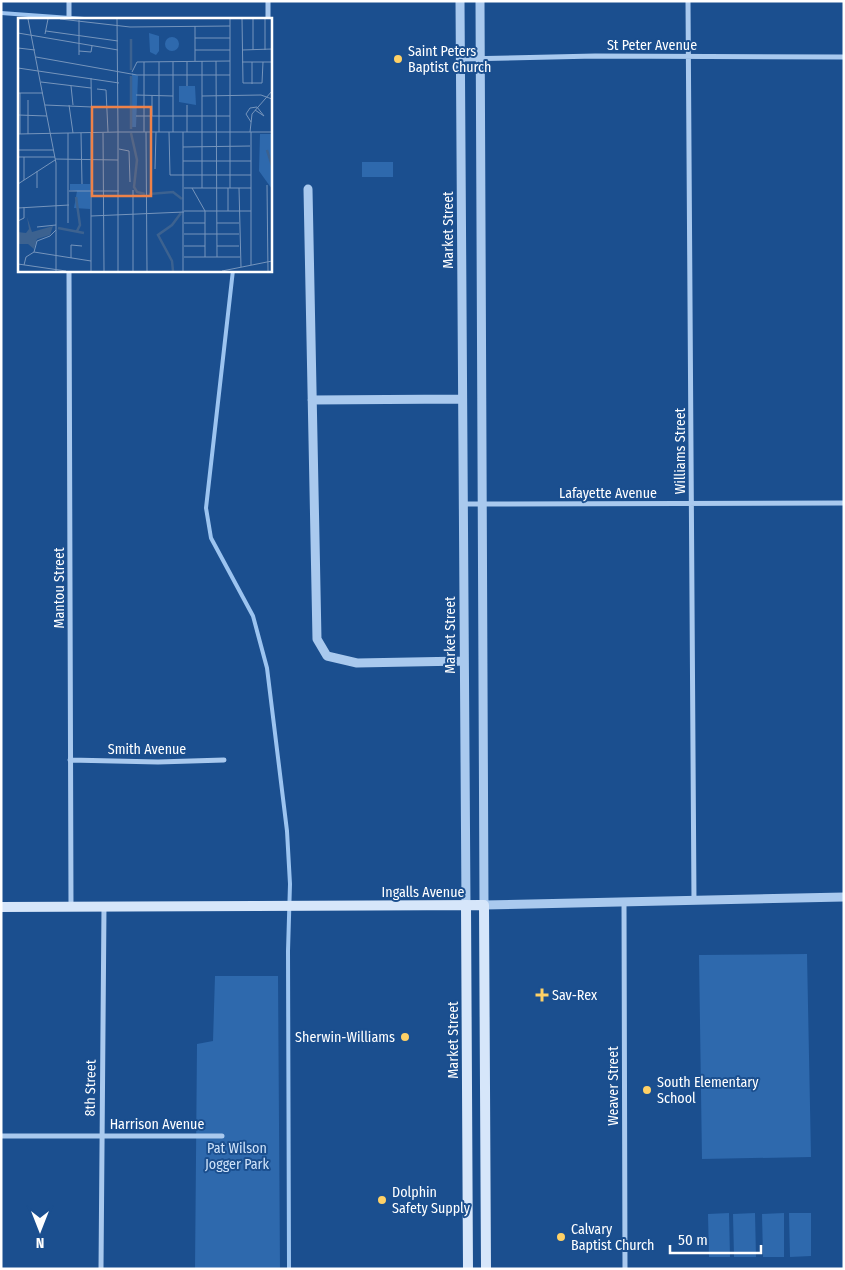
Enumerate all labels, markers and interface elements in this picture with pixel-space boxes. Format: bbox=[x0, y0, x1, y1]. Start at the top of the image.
inset map bbox=[18, 18, 271, 271]
street label: St Peter Avenue bbox=[607, 37, 697, 54]
place label: Saint Peters Baptist Church bbox=[408, 43, 491, 76]
marker: Saint Peters Baptist Church bbox=[392, 53, 404, 65]
street label: Market Street bbox=[440, 191, 457, 269]
street label: Williams Street bbox=[672, 407, 689, 494]
street label: Lafayette Avenue bbox=[559, 485, 657, 502]
street label: Mantou Street bbox=[51, 547, 68, 628]
street label: Market Street bbox=[442, 596, 459, 674]
street label: Smith Avenue bbox=[108, 741, 186, 758]
street label: Ingalls Avenue bbox=[382, 884, 464, 901]
place label: Sav-Rex bbox=[552, 987, 598, 1004]
marker: Sav-Rex bbox=[536, 989, 548, 1001]
street label: Market Street bbox=[445, 1001, 462, 1079]
place label: Sherwin-Williams bbox=[295, 1029, 395, 1046]
marker: Sherwin-Williams bbox=[399, 1031, 411, 1043]
street label: Weaver Street bbox=[605, 1046, 622, 1126]
street label: 8th Street bbox=[82, 1059, 100, 1116]
place label: South Elementary School bbox=[657, 1074, 759, 1107]
marker: South Elementary School bbox=[641, 1084, 653, 1096]
street label: Harrison Avenue bbox=[110, 1116, 204, 1133]
park label: Pat Wilson Jogger Park bbox=[205, 1140, 270, 1173]
place label: Dolphin Safety Supply bbox=[392, 1184, 471, 1217]
marker: Dolphin Safety Supply bbox=[376, 1194, 388, 1206]
north arrow bbox=[15, 1205, 65, 1255]
place label: Calvary Baptist Church bbox=[571, 1221, 654, 1254]
scale bar bbox=[670, 1222, 761, 1254]
marker: Calvary Baptist Church bbox=[555, 1231, 567, 1243]
text: 50 m bbox=[678, 1231, 708, 1249]
text: N bbox=[36, 1234, 44, 1251]

